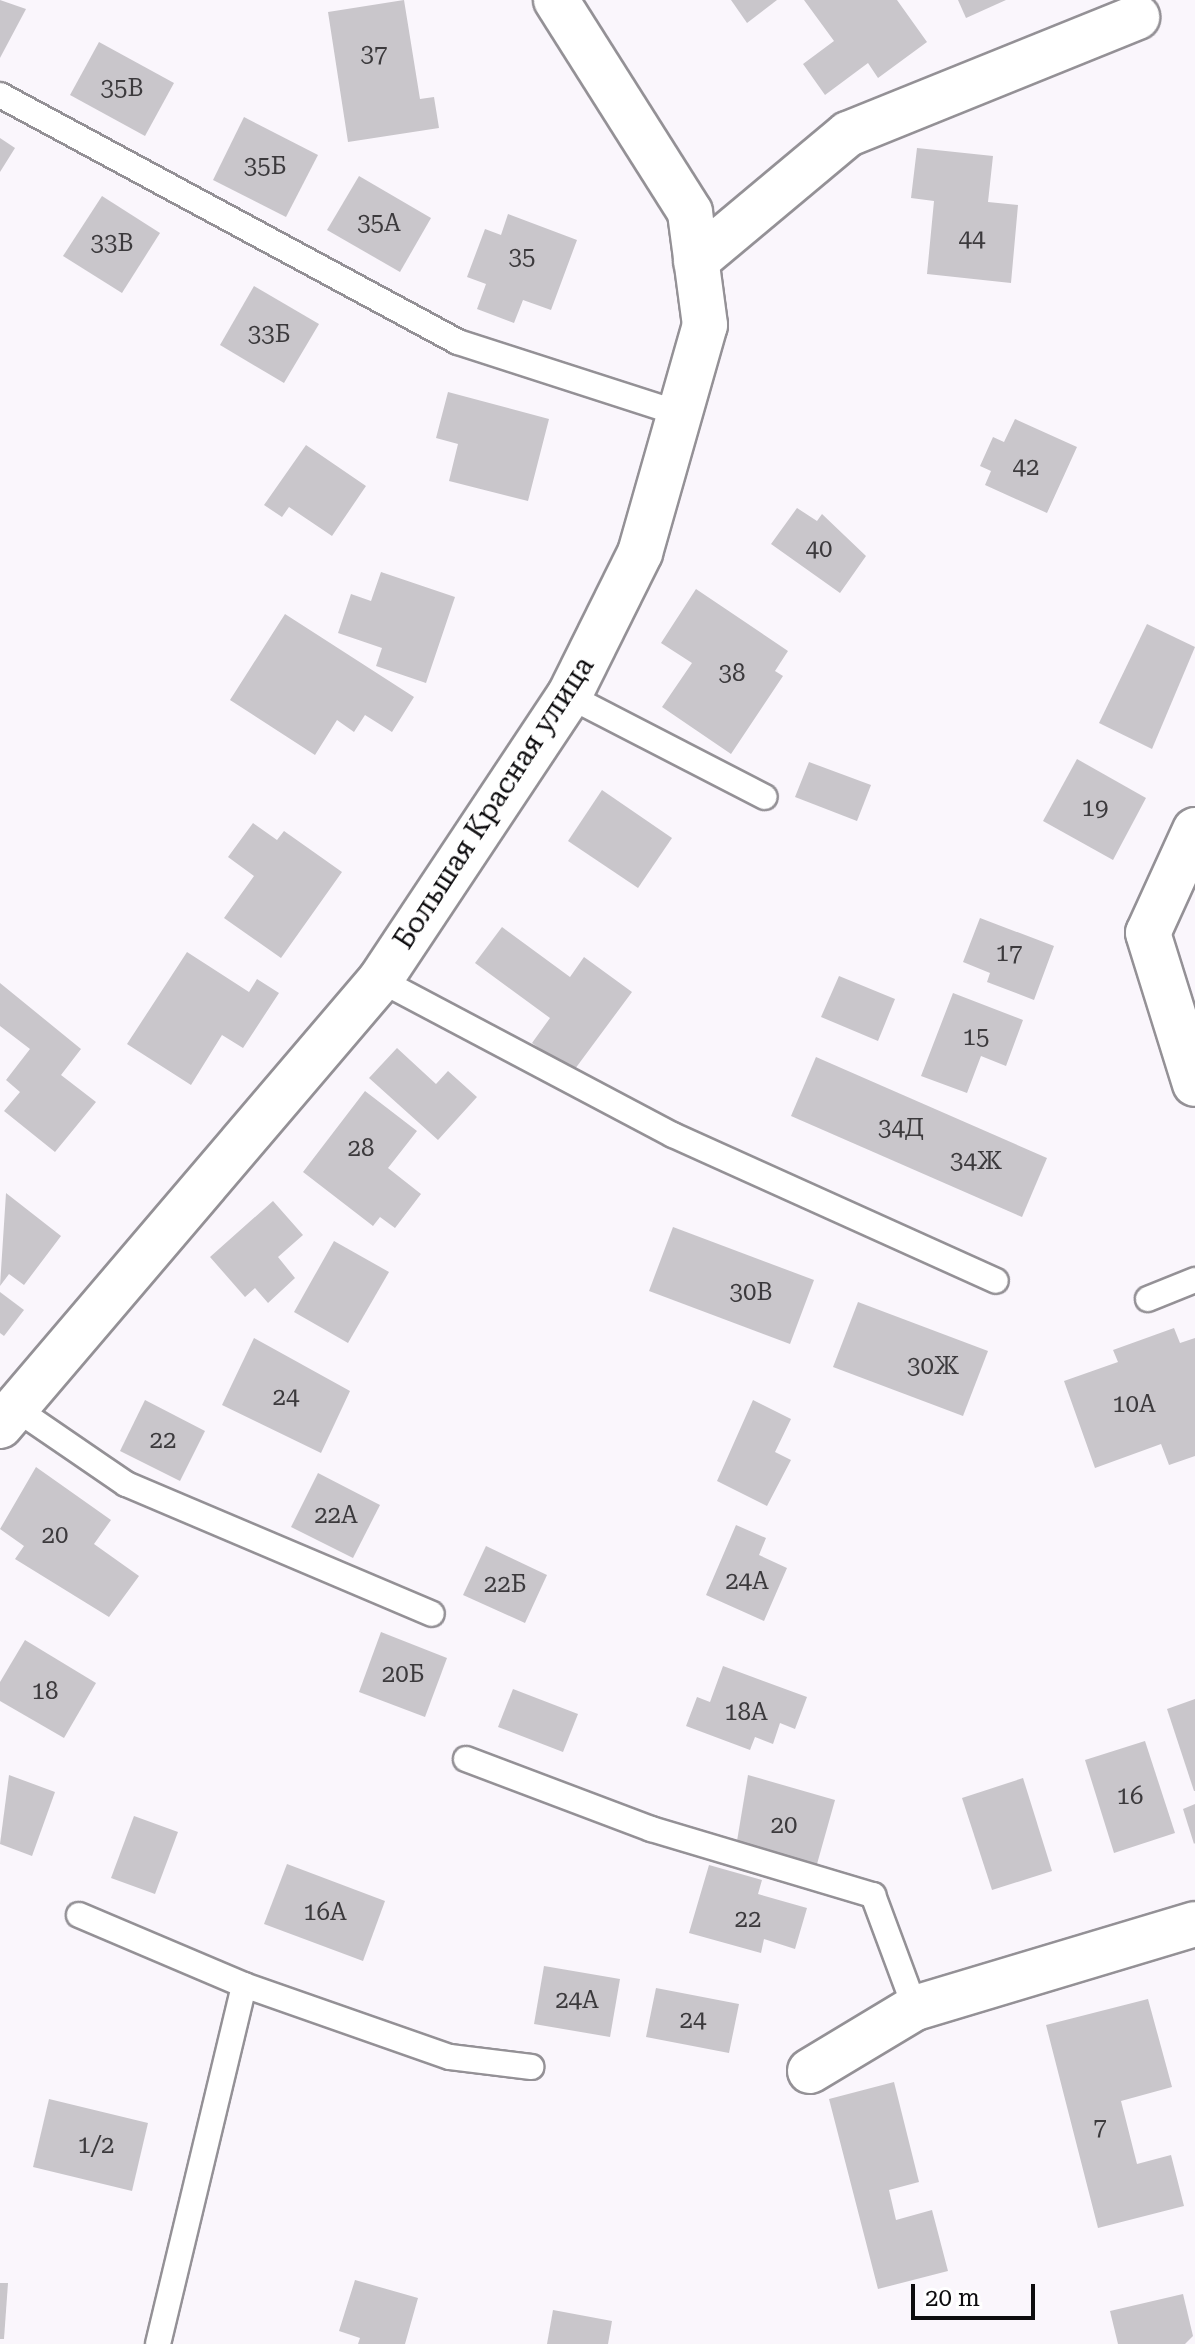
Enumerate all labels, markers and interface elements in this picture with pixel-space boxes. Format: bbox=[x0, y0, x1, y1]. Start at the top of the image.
house number: 37 bbox=[361, 41, 387, 69]
house number: 35В bbox=[101, 75, 143, 103]
house number: 35Б bbox=[244, 153, 286, 181]
house number: 35А bbox=[357, 210, 401, 238]
house number: 44 bbox=[959, 226, 985, 254]
house number: 33В bbox=[91, 230, 133, 258]
house number: 35 bbox=[509, 244, 535, 272]
house number: 33Б bbox=[248, 321, 290, 349]
house number: 42 bbox=[1013, 454, 1039, 482]
house number: 40 bbox=[806, 536, 832, 564]
street label: Большая Красная улица bbox=[387, 650, 601, 956]
house number: 38 bbox=[719, 660, 745, 688]
house number: 19 bbox=[1082, 795, 1108, 823]
house number: 17 bbox=[996, 940, 1022, 968]
house number: 15 bbox=[963, 1024, 989, 1052]
house number: 34Д bbox=[878, 1115, 924, 1143]
house number: 28 bbox=[348, 1135, 374, 1163]
house number: 34Ж bbox=[950, 1148, 1002, 1176]
house number: 30В bbox=[730, 1279, 772, 1307]
house number: 30Ж bbox=[907, 1353, 959, 1381]
house number: 24 bbox=[273, 1384, 299, 1412]
house number: 10А bbox=[1112, 1391, 1156, 1419]
house number: 22 bbox=[150, 1427, 176, 1455]
house number: 22А bbox=[314, 1502, 358, 1530]
house number: 20 bbox=[42, 1522, 68, 1550]
house number: 24А bbox=[725, 1568, 769, 1596]
house number: 22Б bbox=[484, 1571, 526, 1599]
house number: 20Б bbox=[382, 1661, 424, 1689]
house number: 18 bbox=[32, 1678, 58, 1706]
house number: 18А bbox=[724, 1699, 768, 1727]
house number: 16 bbox=[1117, 1783, 1143, 1811]
house number: 20 bbox=[771, 1812, 797, 1840]
house number: 16А bbox=[303, 1899, 347, 1927]
house number: 22 bbox=[735, 1906, 761, 1934]
house number: 24А bbox=[555, 1987, 599, 2015]
house number: 24 bbox=[680, 2007, 706, 2035]
house number: 7 bbox=[1093, 2114, 1107, 2142]
house number: 1/2 bbox=[78, 2132, 114, 2160]
scale bar bbox=[915, 2268, 1039, 2318]
text: 20 m bbox=[925, 2284, 980, 2312]

